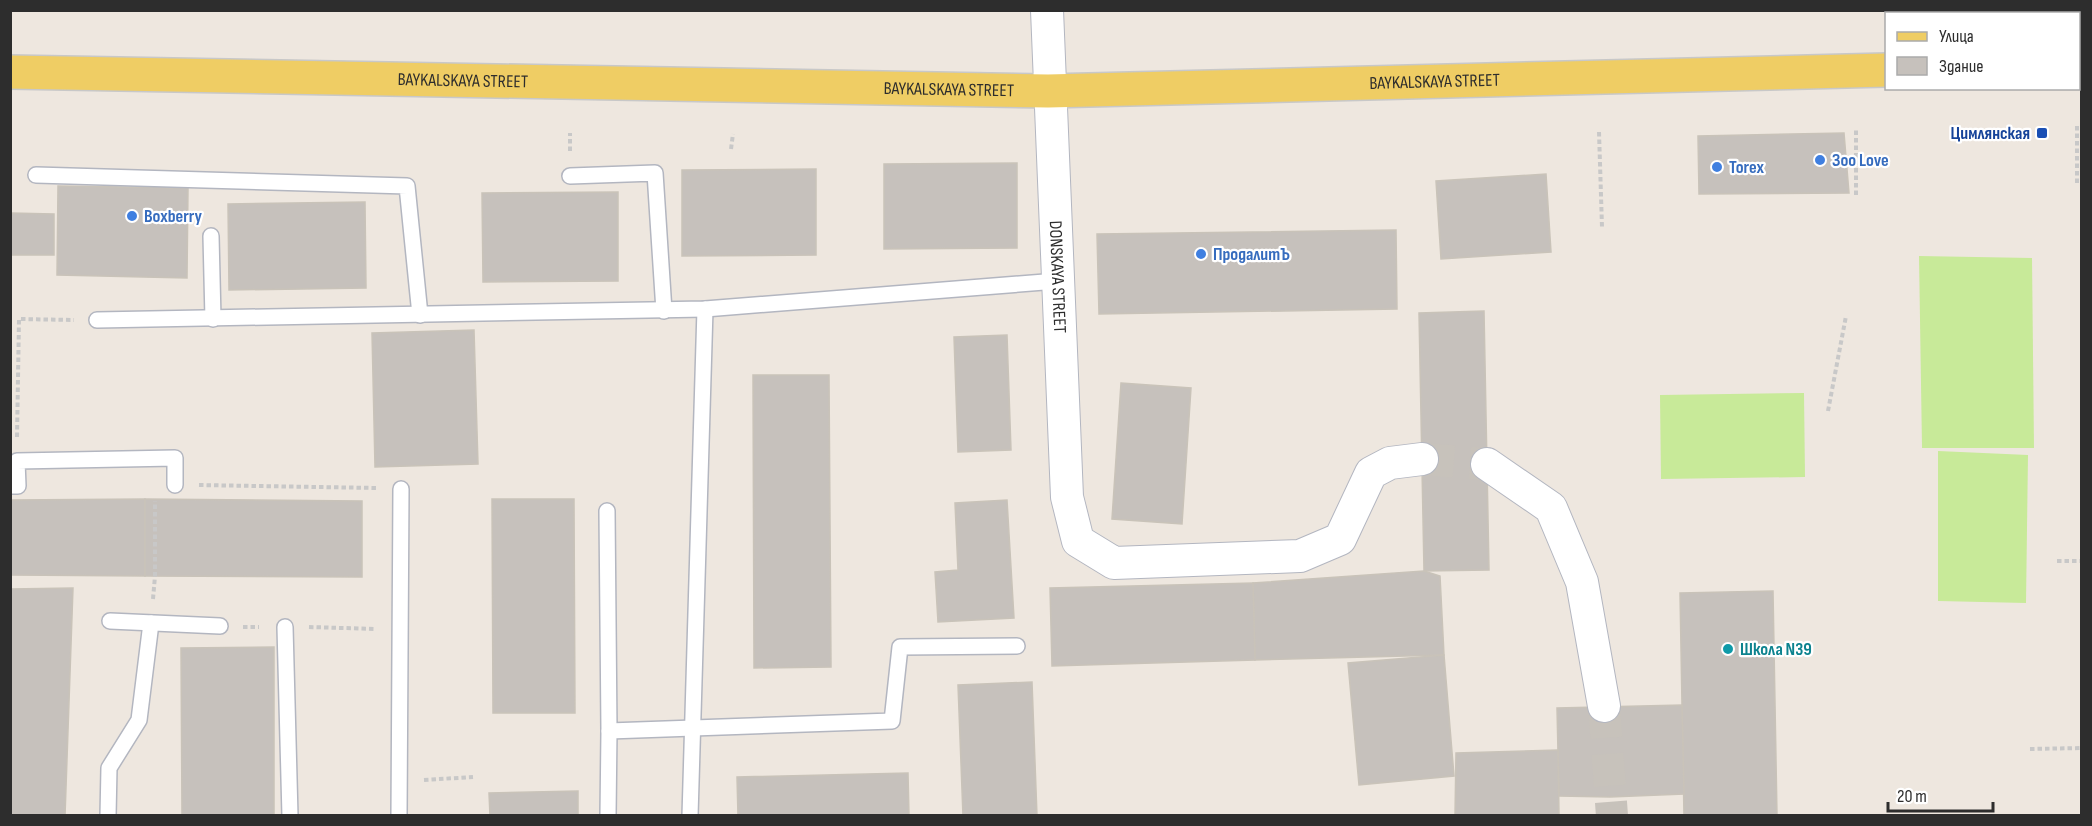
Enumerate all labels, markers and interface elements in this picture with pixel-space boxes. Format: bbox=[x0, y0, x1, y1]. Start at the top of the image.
legend bbox=[1885, 12, 2080, 90]
text: Улица bbox=[1939, 26, 1974, 47]
text: Здание bbox=[1939, 56, 1984, 77]
street label: BAYKALSKAYA STREET bbox=[397, 69, 528, 92]
street label: BAYKALSKAYA STREET bbox=[1369, 69, 1500, 93]
street label: BAYKALSKAYA STREET bbox=[883, 77, 1014, 101]
place label: Цимлянская bbox=[1950, 123, 2030, 144]
marker: Цимлянская bbox=[2035, 126, 2049, 140]
place label: Зоо Love bbox=[1832, 150, 1889, 171]
marker: Зоо Love bbox=[1813, 153, 1827, 167]
place label: Torex bbox=[1729, 157, 1764, 178]
marker: Torex bbox=[1710, 160, 1724, 174]
place label: Boxberry bbox=[144, 206, 203, 227]
marker: Boxberry bbox=[125, 209, 139, 223]
street label: DONSKAYA STREET bbox=[1045, 220, 1071, 333]
place label: ПродалитЪ bbox=[1213, 244, 1290, 265]
marker: ПродалитЪ bbox=[1194, 247, 1208, 261]
place label: Школа N39 bbox=[1740, 639, 1812, 660]
marker: Школа N39 bbox=[1721, 642, 1735, 656]
scale bar bbox=[1888, 775, 1993, 813]
text: 20 m bbox=[1897, 786, 1927, 807]

